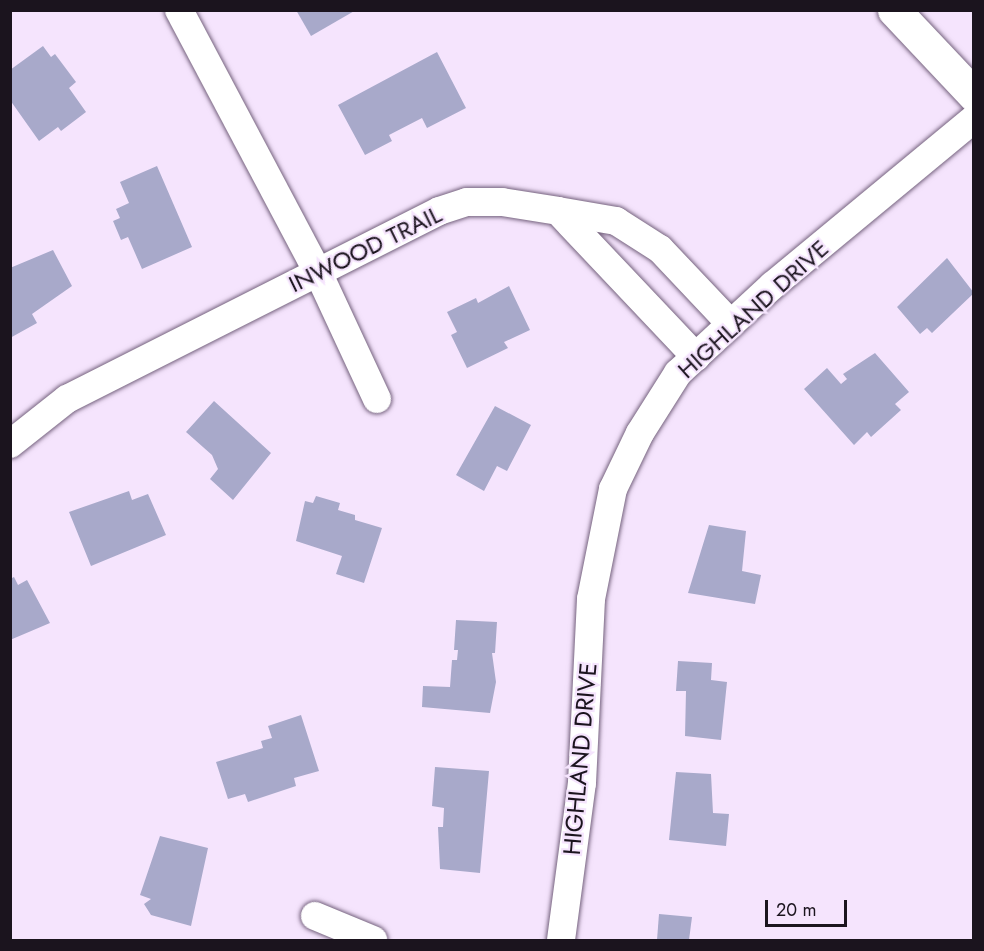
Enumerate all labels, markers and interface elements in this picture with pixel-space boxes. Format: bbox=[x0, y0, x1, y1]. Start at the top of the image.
street label: INWOOD TRAIL bbox=[284, 200, 446, 298]
street label: HIGHLAND DRIVE bbox=[672, 234, 834, 384]
street label: HIGHLAND DRIVE bbox=[557, 662, 603, 856]
scale bar bbox=[768, 888, 850, 926]
text: 20 m bbox=[776, 897, 816, 923]

